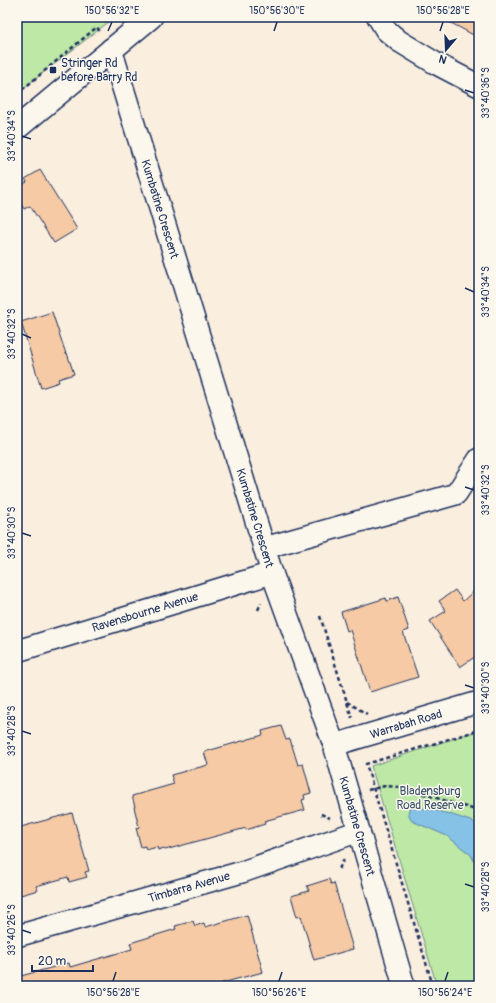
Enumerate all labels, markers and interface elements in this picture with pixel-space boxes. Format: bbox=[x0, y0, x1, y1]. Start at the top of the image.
text: 150°56'32"E bbox=[85, 5, 139, 17]
text: 150°56'30"E bbox=[249, 5, 305, 17]
text: 150°56'28"E bbox=[416, 5, 470, 17]
north arrow bbox=[426, 30, 466, 70]
text: N bbox=[437, 51, 449, 66]
place label: Stringer Rd before Barry Rd bbox=[61, 56, 138, 85]
marker: Stringer Rd before Barry Rd bbox=[48, 65, 58, 75]
text: 33°40'36"S bbox=[480, 67, 492, 119]
text: 33°40'34"S bbox=[6, 110, 18, 162]
street label: Kumbatine Crescent bbox=[137, 158, 182, 261]
text: 33°40'34"S bbox=[480, 266, 492, 318]
text: 33°40'32"S bbox=[6, 308, 18, 360]
text: 33°40'32"S bbox=[480, 464, 492, 516]
street label: Kumbatine Crescent bbox=[232, 467, 277, 570]
text: 33°40'30"S bbox=[6, 507, 18, 559]
street label: Ravensbourne Avenue bbox=[90, 589, 200, 636]
text: 33°40'30"S bbox=[480, 662, 492, 714]
text: 33°40'28"S bbox=[6, 705, 18, 756]
street label: Warrabah Road bbox=[368, 706, 444, 743]
street label: Kumbatine Crescent bbox=[335, 775, 378, 878]
park label: Bladensburg Road Reserve bbox=[396, 784, 464, 813]
text: 33°40'28"S bbox=[480, 861, 492, 912]
street label: Timbarra Avenue bbox=[147, 869, 232, 906]
text: 33°40'26"S bbox=[6, 904, 18, 956]
scale bar bbox=[32, 947, 93, 973]
text: 20 m bbox=[38, 954, 67, 969]
text: 150°56'28"E bbox=[86, 987, 140, 999]
text: 150°56'26"E bbox=[252, 987, 306, 999]
text: 150°56'24"E bbox=[418, 987, 472, 999]

